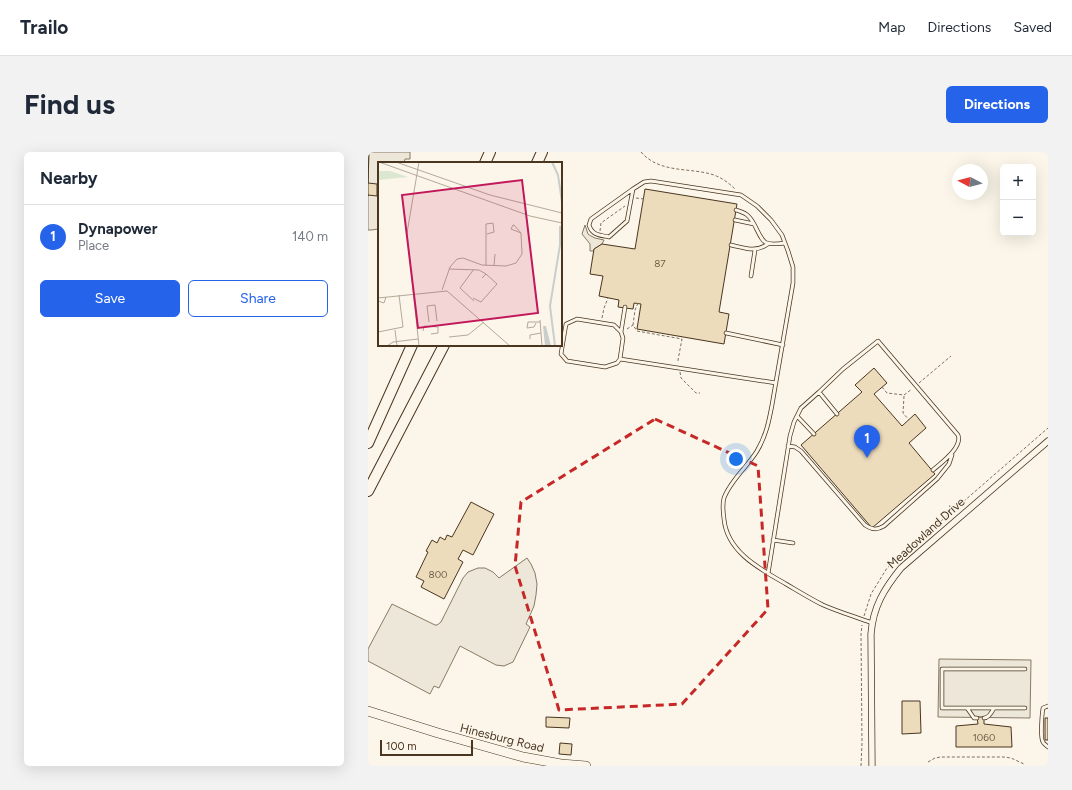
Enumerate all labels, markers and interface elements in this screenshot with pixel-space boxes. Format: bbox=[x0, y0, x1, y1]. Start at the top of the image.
text: Trailo bbox=[20, 16, 68, 39]
text: Map bbox=[878, 19, 906, 36]
text: Directions bbox=[928, 19, 991, 36]
text: Saved bbox=[1013, 19, 1052, 36]
button: Directions bbox=[946, 86, 1048, 123]
text: Find us bbox=[24, 87, 115, 121]
inset map bbox=[378, 162, 562, 346]
north arrow bbox=[952, 164, 988, 200]
map controls bbox=[1000, 164, 1036, 236]
button: + bbox=[1000, 164, 1036, 200]
text: Nearby bbox=[40, 168, 98, 188]
button: − bbox=[1000, 200, 1036, 236]
text: Dynapower bbox=[78, 220, 157, 238]
text: 1 bbox=[50, 229, 56, 244]
text: 140 m bbox=[292, 229, 328, 244]
text: Place bbox=[78, 238, 109, 253]
house number: 87 bbox=[654, 257, 666, 270]
button: Save bbox=[40, 280, 180, 317]
button: Share bbox=[188, 280, 328, 317]
pin: 1 bbox=[854, 425, 880, 458]
your location bbox=[726, 449, 746, 469]
street label: Meadowland Drive bbox=[884, 494, 968, 571]
house number: 800 bbox=[429, 568, 447, 581]
street label: Hinesburg Road bbox=[459, 721, 545, 755]
house number: 1060 bbox=[973, 731, 995, 744]
scale bar bbox=[380, 738, 473, 757]
text: 100 m bbox=[386, 740, 417, 753]

